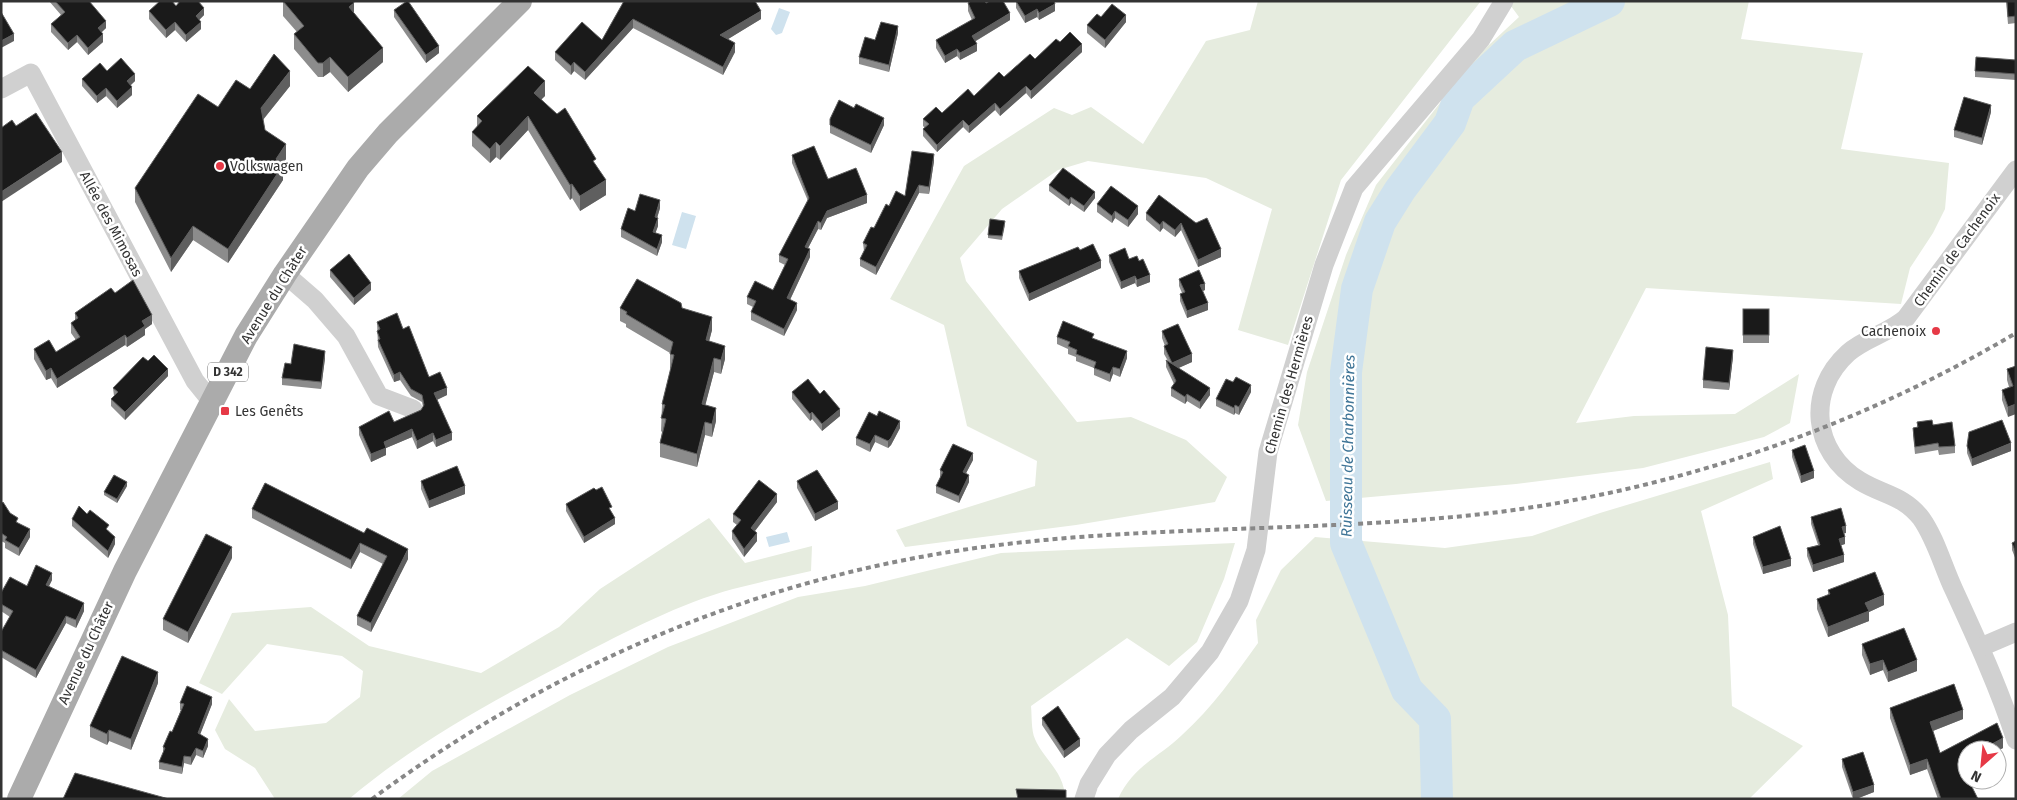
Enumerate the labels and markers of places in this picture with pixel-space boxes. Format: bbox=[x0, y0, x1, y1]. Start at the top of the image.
place label: Volkswagen bbox=[230, 158, 304, 175]
marker: Volkswagen bbox=[214, 160, 226, 172]
place label: Cachenoix bbox=[1861, 323, 1926, 340]
marker: Cachenoix bbox=[1930, 325, 1942, 337]
place label: Les Genêts bbox=[235, 403, 304, 420]
marker: Les Genêts bbox=[219, 405, 231, 417]

